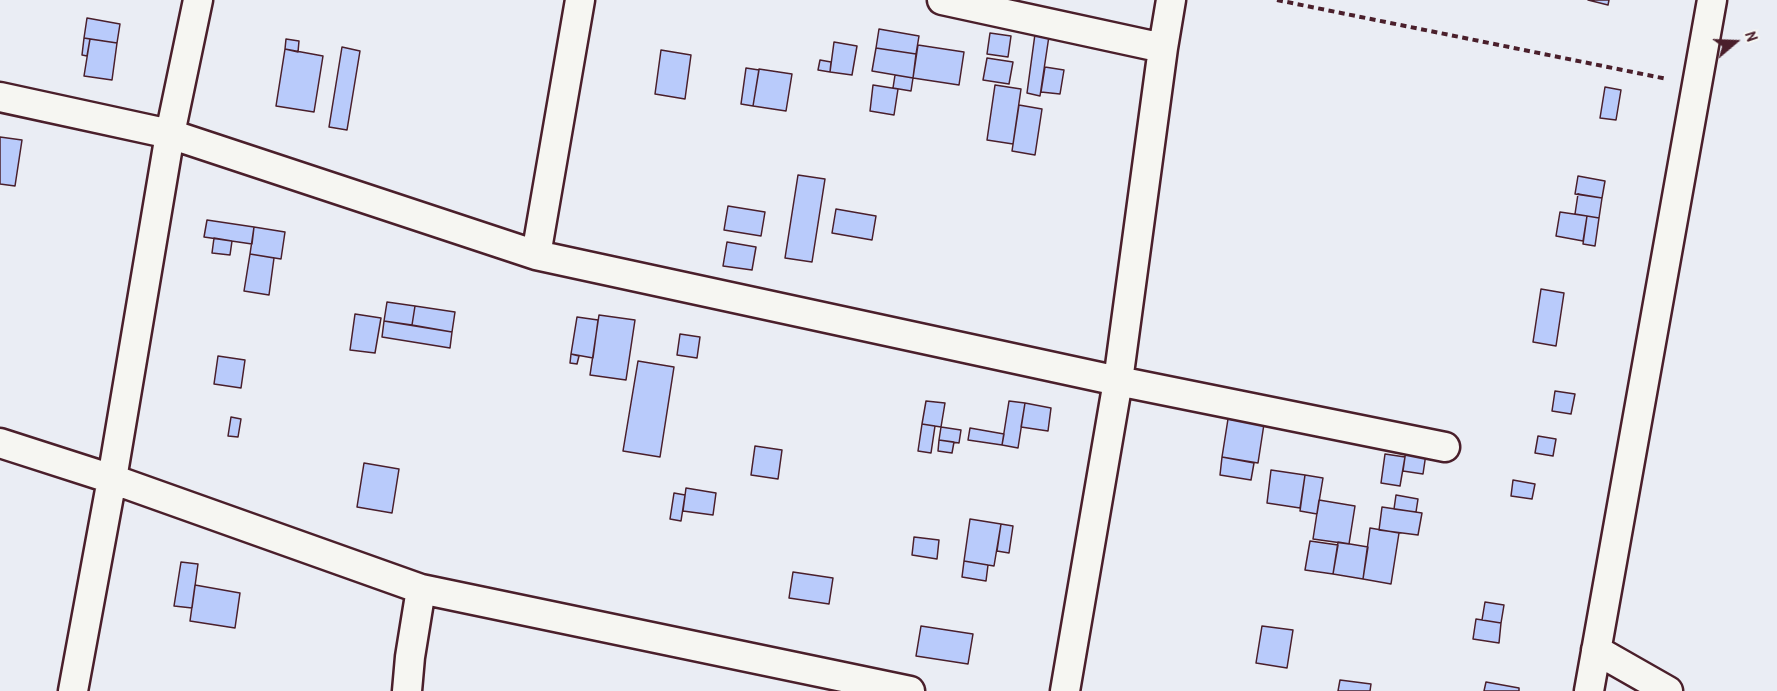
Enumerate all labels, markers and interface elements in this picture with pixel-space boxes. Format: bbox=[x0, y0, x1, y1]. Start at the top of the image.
north arrow bbox=[1705, 12, 1765, 72]
text: N bbox=[1740, 29, 1764, 44]

